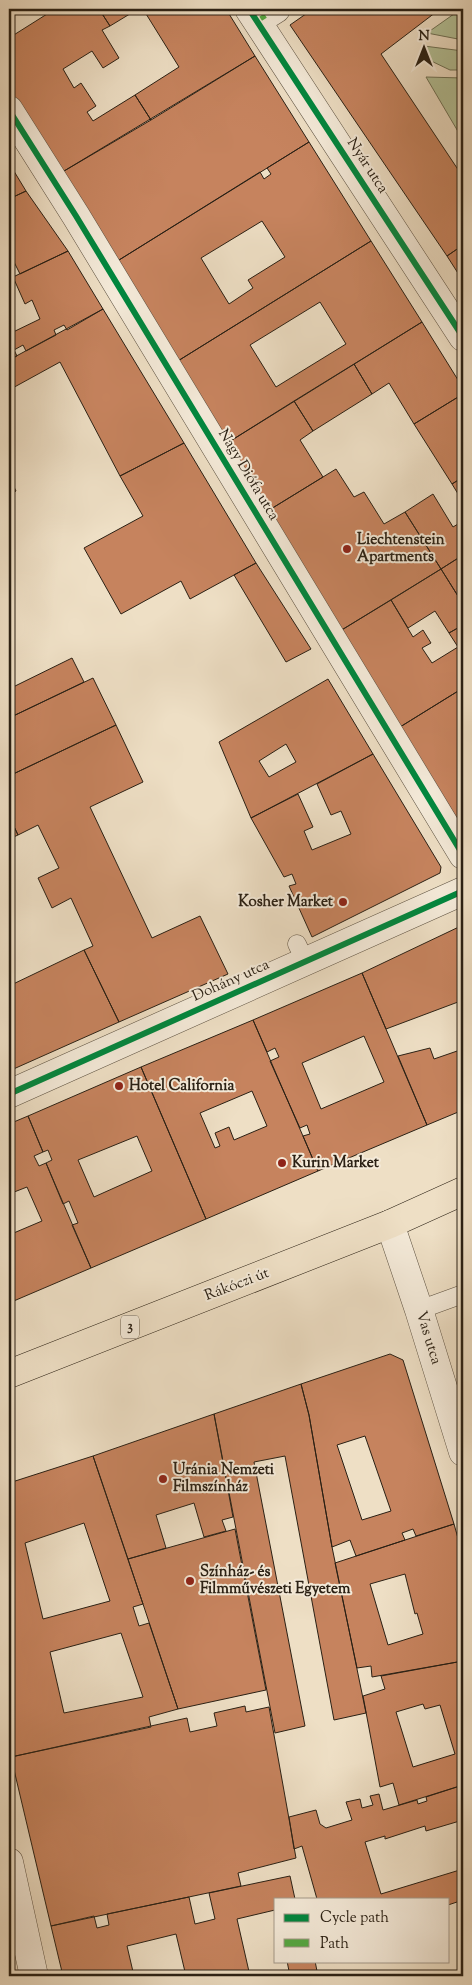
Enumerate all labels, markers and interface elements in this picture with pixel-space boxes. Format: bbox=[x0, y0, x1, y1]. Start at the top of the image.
north arrow bbox=[400, 22, 450, 72]
text: N bbox=[418, 27, 430, 47]
street label: Nyár utca bbox=[341, 134, 393, 198]
street label: Nagy Diófa utca bbox=[212, 425, 284, 525]
place label: Liechtenstein Apartments bbox=[357, 530, 445, 568]
marker: Liechtenstein Apartments bbox=[341, 543, 353, 555]
place label: Kosher Market bbox=[238, 892, 334, 913]
marker: Kosher Market bbox=[337, 896, 349, 908]
street label: Dohány utca bbox=[189, 955, 273, 1007]
place label: Hotel California bbox=[129, 1076, 234, 1097]
marker: Hotel California bbox=[113, 1080, 125, 1092]
place label: Kurin Market bbox=[292, 1153, 380, 1174]
marker: Kurin Market bbox=[276, 1157, 288, 1169]
street label: Rákóczi út bbox=[202, 1263, 272, 1307]
street label: Vas utca bbox=[410, 1309, 446, 1367]
road number: 3 bbox=[121, 1315, 139, 1338]
place label: Uránia Nemzeti Filmszínház bbox=[173, 1460, 275, 1498]
marker: Uránia Nemzeti Filmszínház bbox=[157, 1473, 169, 1485]
place label: Színház- és Filmművészeti Egyetem bbox=[200, 1562, 351, 1600]
marker: Színház- és Filmművészeti Egyetem bbox=[184, 1575, 196, 1587]
legend bbox=[274, 1898, 450, 1962]
text: Cycle path bbox=[320, 1908, 389, 1929]
text: Path bbox=[320, 1934, 349, 1955]

